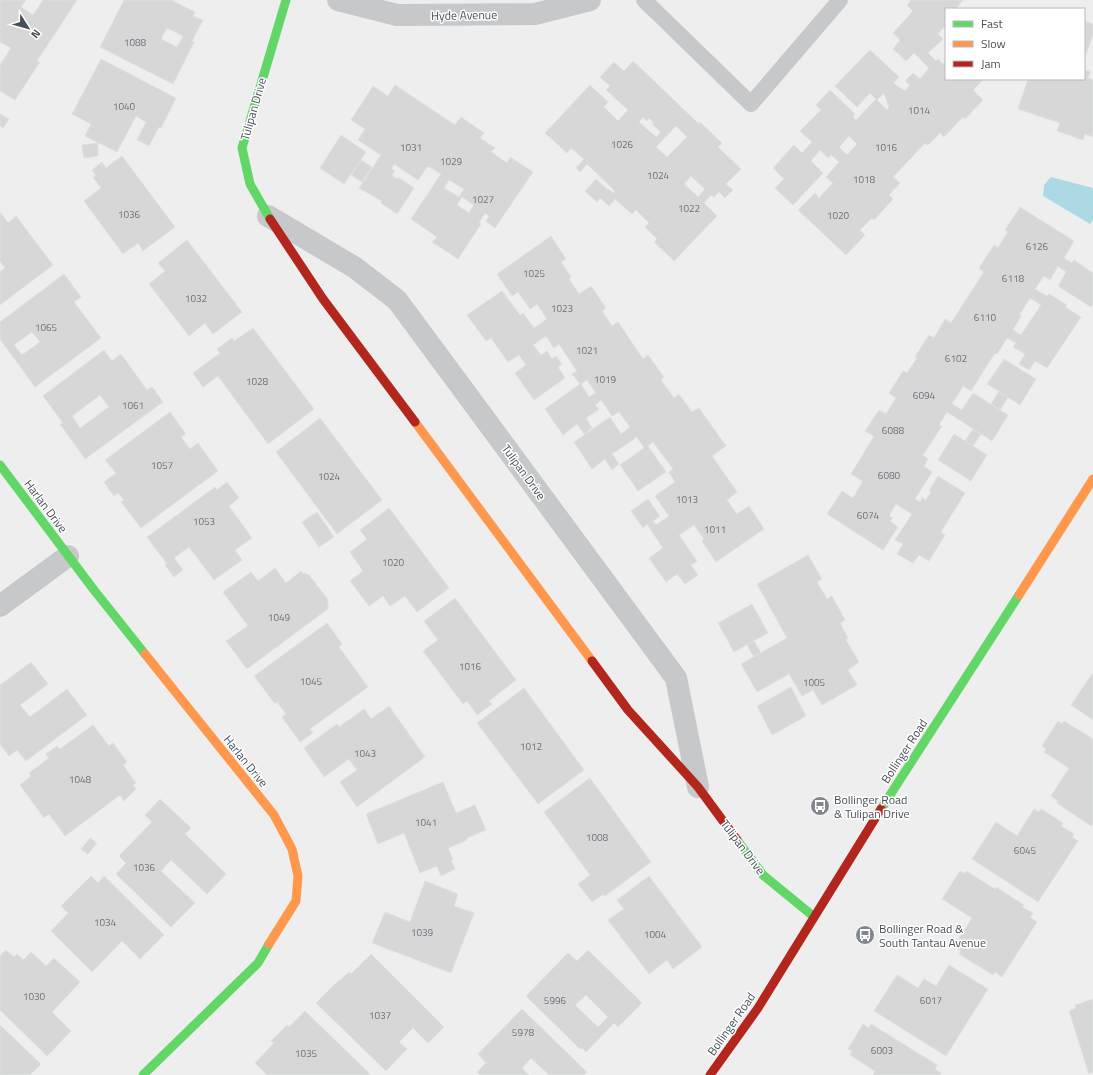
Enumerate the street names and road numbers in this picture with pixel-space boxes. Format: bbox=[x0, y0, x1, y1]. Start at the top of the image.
street label: Hyde Avenue bbox=[431, 5, 497, 25]
street label: Tulipan Drive bbox=[235, 75, 271, 143]
street label: Tulipan Drive bbox=[497, 440, 551, 504]
street label: Harlan Drive bbox=[20, 475, 72, 537]
street label: Bollinger Road bbox=[876, 715, 932, 787]
street label: Harlan Drive bbox=[219, 731, 273, 791]
street label: Tulipan Drive bbox=[716, 815, 770, 879]
street label: Bollinger Road bbox=[702, 989, 760, 1059]

